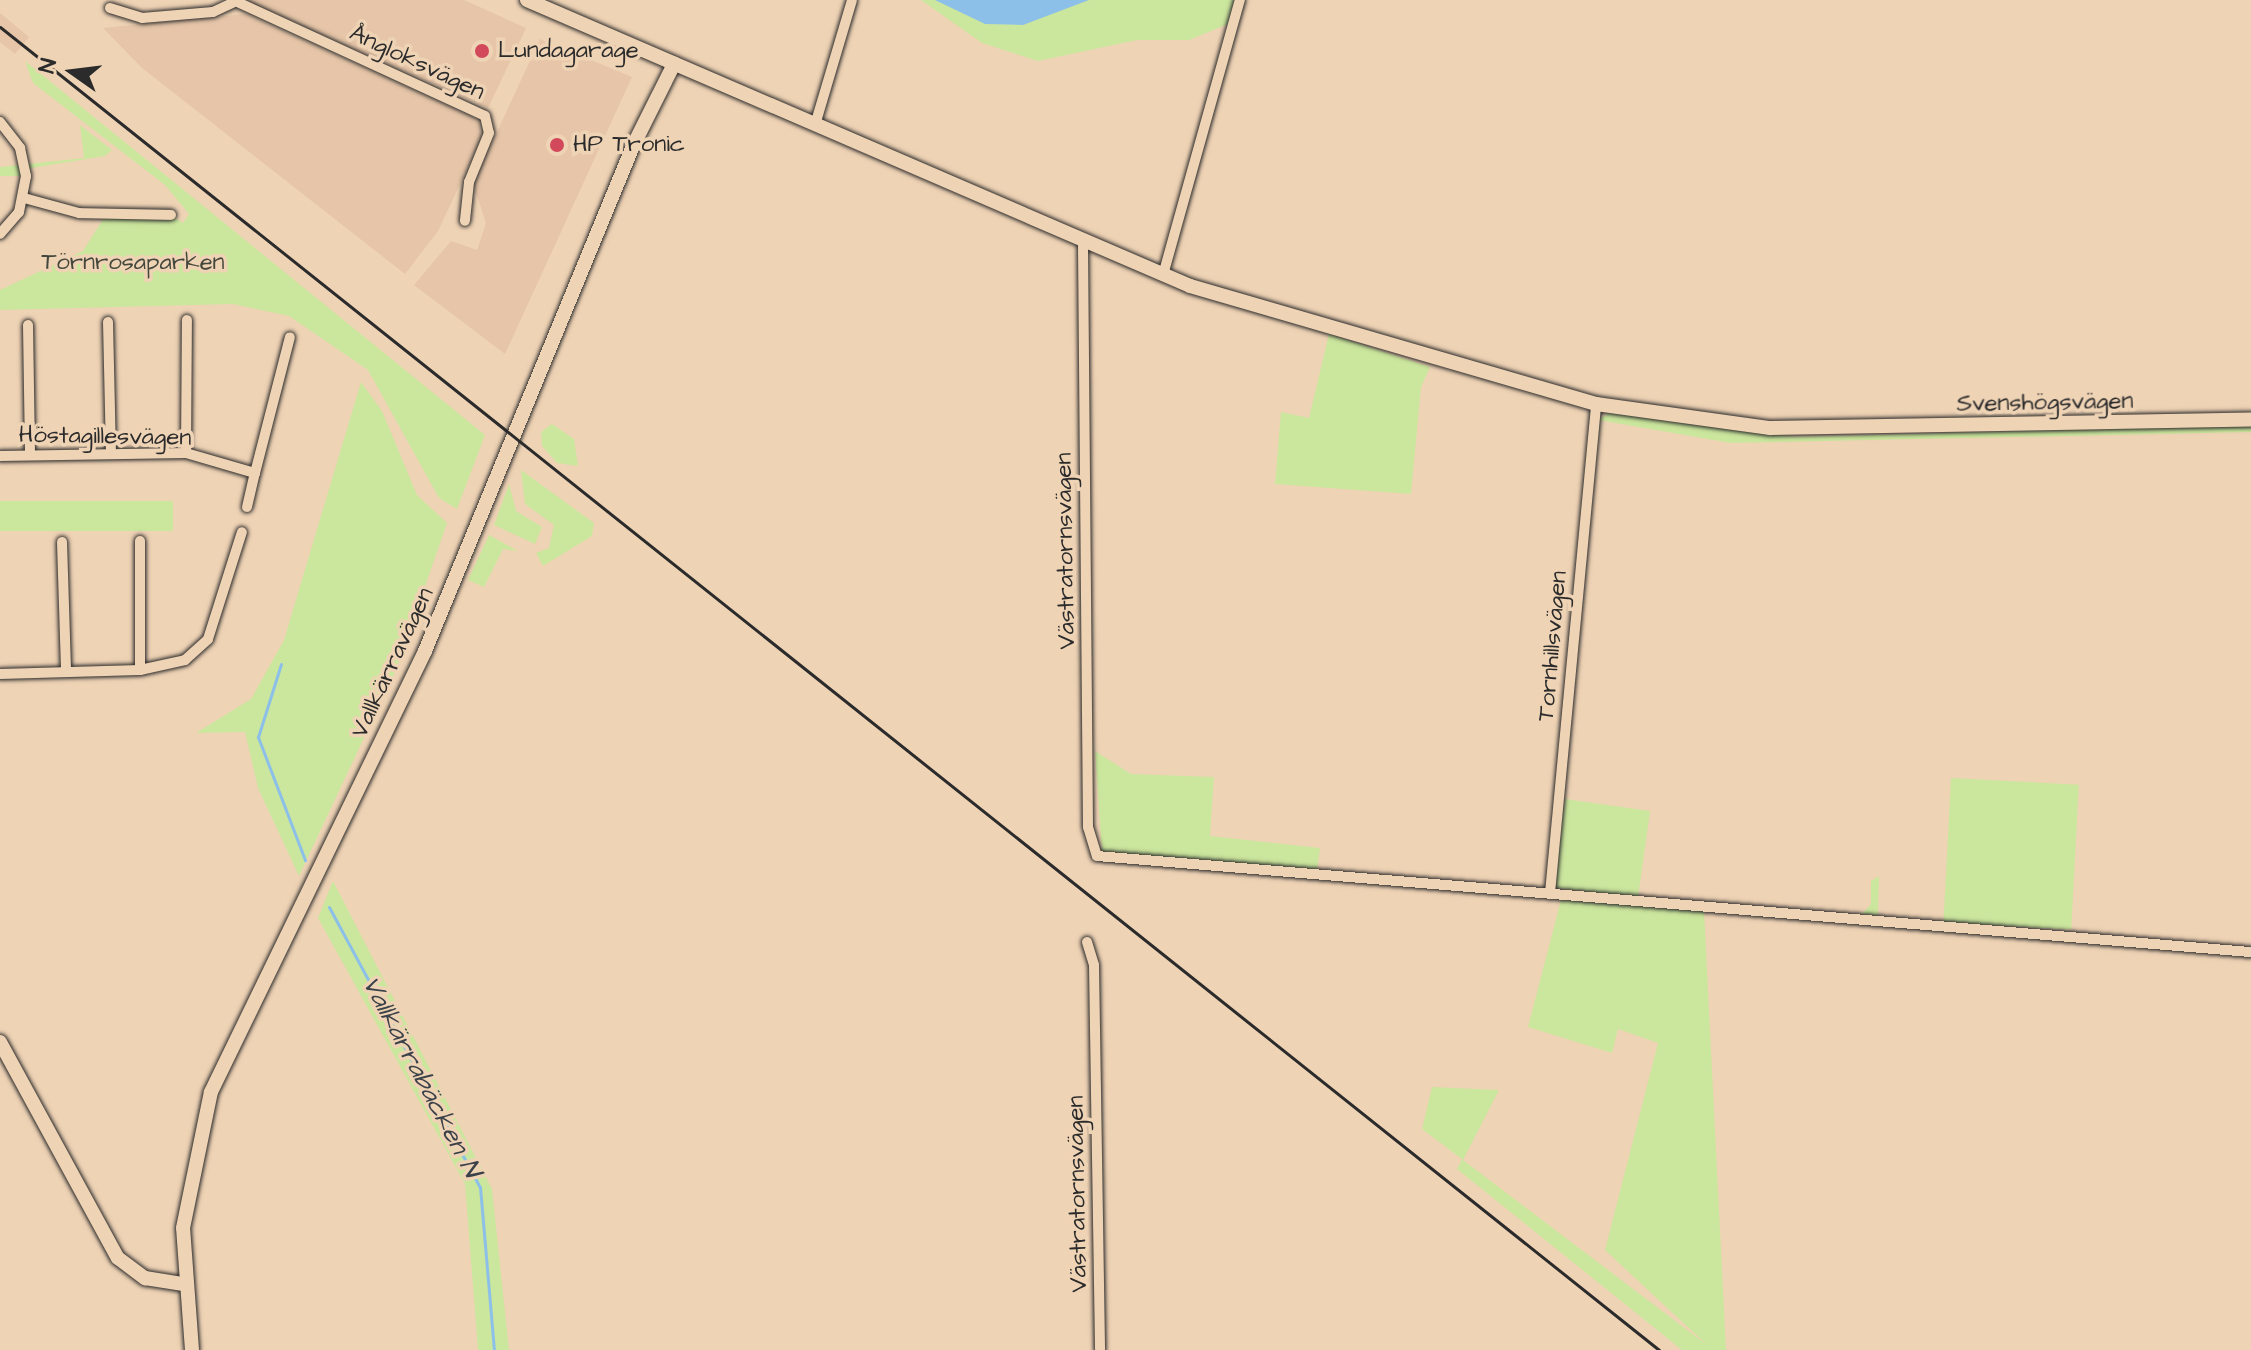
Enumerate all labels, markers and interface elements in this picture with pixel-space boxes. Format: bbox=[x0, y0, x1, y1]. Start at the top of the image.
street label: Ångloksvägen bbox=[345, 19, 489, 107]
north arrow bbox=[32, 32, 112, 112]
place label: Lundagarage bbox=[498, 37, 639, 65]
marker: Lundagarage bbox=[473, 42, 491, 60]
text: N bbox=[32, 56, 65, 77]
place label: HP Tronic bbox=[573, 131, 685, 159]
marker: HP Tronic bbox=[548, 136, 566, 154]
park label: Törnrosaparken bbox=[41, 249, 225, 277]
street label: Svenshögsvägen bbox=[1956, 387, 2134, 419]
street label: Höstagillesvägen bbox=[18, 421, 192, 453]
street label: Västratornsvägen bbox=[1050, 452, 1082, 650]
street label: Tornhillsvägen bbox=[1532, 570, 1574, 722]
street label: Vallkärravägen bbox=[346, 583, 440, 743]
water label: Vallkärrabäcken N bbox=[355, 971, 487, 1183]
street label: Västratornsvägen bbox=[1062, 1095, 1094, 1293]

